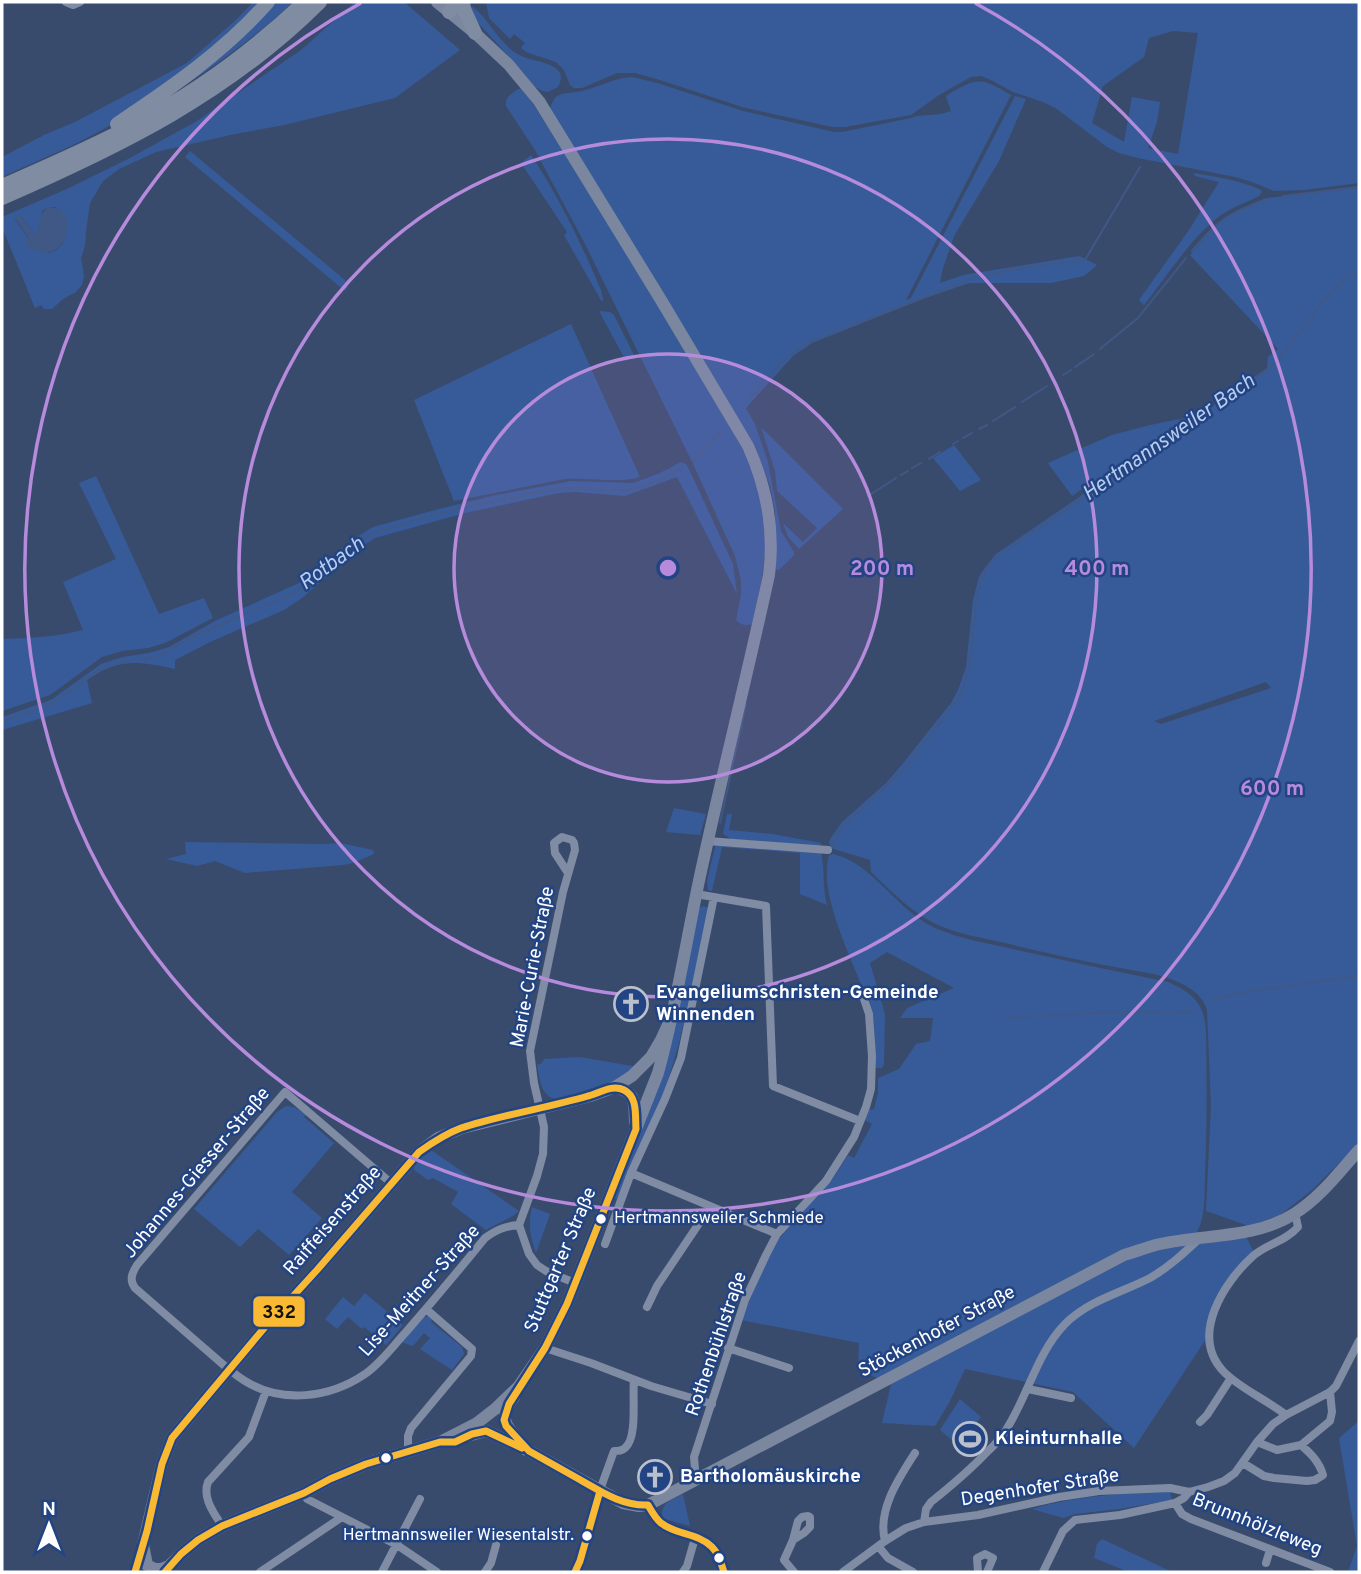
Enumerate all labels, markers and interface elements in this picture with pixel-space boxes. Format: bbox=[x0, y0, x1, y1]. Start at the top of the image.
water label: Hertmannsweiler Bach bbox=[1077, 368, 1261, 508]
water label: Rotbach bbox=[294, 531, 371, 597]
centre of rings bbox=[656, 556, 680, 580]
text: 200 m bbox=[850, 556, 914, 583]
text: 400 m bbox=[1065, 556, 1129, 583]
text: 600 m bbox=[1240, 776, 1304, 803]
street label: Marie-Curie-Straße bbox=[506, 885, 560, 1049]
place label: Evangeliumschristen-Gemeinde Winnenden bbox=[656, 981, 939, 1027]
church icon: Evangeliumschristen-Gemeinde Winnenden bbox=[612, 985, 650, 1023]
street label: Johannes-Giesser-Straße bbox=[118, 1083, 276, 1263]
street label: Raiffeisenstraße bbox=[279, 1161, 387, 1281]
street label: Stuttgarter Straße bbox=[520, 1184, 602, 1336]
place label: Hertmannsweiler Schmiede bbox=[614, 1208, 824, 1230]
marker: Hertmannsweiler Schmiede bbox=[594, 1212, 608, 1226]
street label: Lise-Meitner-Straße bbox=[354, 1220, 486, 1362]
street label: Rothenbühlstraße bbox=[681, 1269, 753, 1419]
street label: Stöckenhofer Straße bbox=[855, 1281, 1019, 1383]
line badge: 332 bbox=[252, 1295, 306, 1328]
text: 332 bbox=[262, 1301, 296, 1325]
sports icon: Kleinturnhalle bbox=[951, 1420, 989, 1458]
place label: Kleinturnhalle bbox=[995, 1427, 1122, 1451]
unlabelled marker bbox=[379, 1451, 393, 1465]
church icon: Bartholomäuskirche bbox=[636, 1458, 674, 1496]
street label: Degenhofer Straße bbox=[959, 1464, 1121, 1512]
place label: Bartholomäuskirche bbox=[680, 1465, 861, 1489]
street label: Brunnhölzleweg bbox=[1188, 1488, 1326, 1562]
north arrow bbox=[14, 1490, 84, 1560]
text: N bbox=[42, 1498, 56, 1522]
place label: Hertmannsweiler Wiesentalstr. bbox=[343, 1525, 574, 1547]
marker: Hertmannsweiler Wiesentalstr. bbox=[580, 1529, 594, 1543]
unlabelled marker bbox=[712, 1551, 726, 1565]

